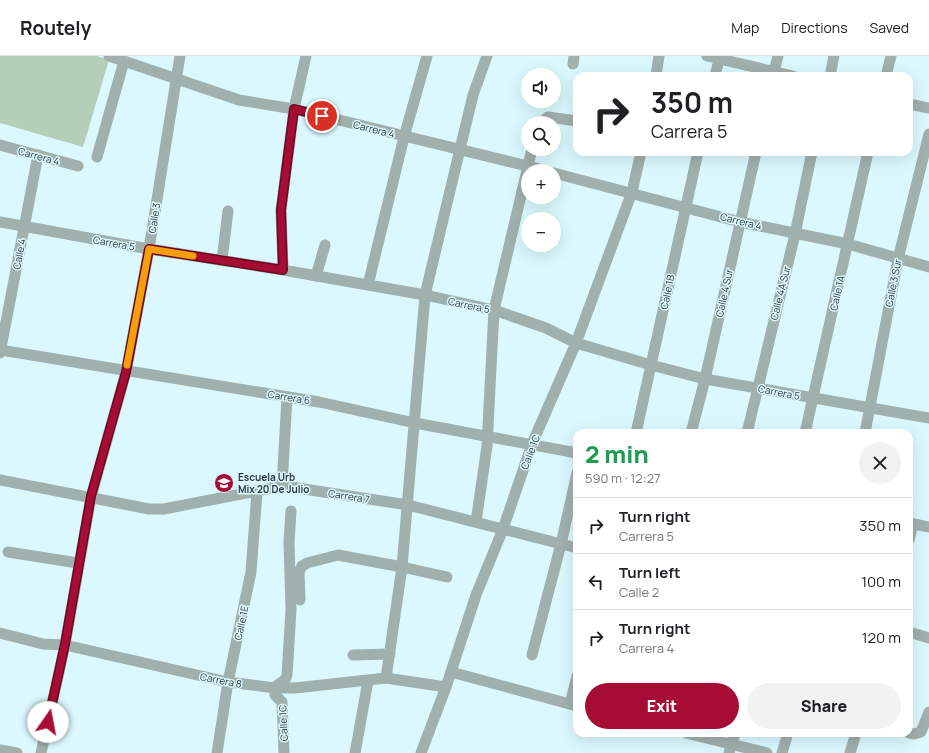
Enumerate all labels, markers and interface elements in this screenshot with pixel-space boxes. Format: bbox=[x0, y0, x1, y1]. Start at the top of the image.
text: Routely bbox=[20, 15, 91, 41]
text: Map bbox=[731, 18, 759, 37]
text: Directions bbox=[781, 18, 848, 37]
text: Saved bbox=[870, 18, 909, 37]
map controls bbox=[521, 68, 561, 252]
button: sound bbox=[521, 68, 561, 108]
text: 350 m bbox=[651, 83, 733, 121]
icon: right bbox=[585, 88, 637, 140]
pin bbox=[305, 99, 339, 133]
icon: arrive bbox=[311, 105, 333, 127]
button: search bbox=[521, 116, 561, 156]
street label: Carrera 4 bbox=[352, 117, 396, 141]
text: Carrera 5 bbox=[651, 119, 727, 143]
street label: Carrera 4 bbox=[17, 144, 61, 168]
button: + bbox=[521, 164, 561, 204]
street label: Calle 3 bbox=[145, 202, 163, 234]
street label: Carrera 4 bbox=[719, 209, 763, 233]
button: − bbox=[521, 212, 561, 252]
street label: Carrera 5 bbox=[92, 232, 136, 254]
street label: Calle 4 bbox=[9, 237, 29, 271]
street label: Calle 3 Sur bbox=[882, 257, 905, 308]
street label: Calle 4A Sur bbox=[767, 264, 794, 322]
street label: Calle 4 Sur bbox=[712, 267, 736, 318]
street label: Calle 1B bbox=[656, 273, 678, 311]
street label: Calle 1A bbox=[826, 274, 848, 312]
street label: Carrera 5 bbox=[447, 294, 491, 316]
street label: Carrera 5 bbox=[757, 381, 801, 403]
street label: Carrera 6 bbox=[267, 387, 311, 407]
street label: Calle 1C bbox=[517, 433, 543, 471]
text: 2 min bbox=[585, 437, 649, 470]
button: close bbox=[859, 442, 901, 484]
text: 590 m · 12:27 bbox=[585, 469, 661, 487]
place label: Escuela Urb Mix 20 De Julio bbox=[238, 470, 310, 496]
school or university icon: Escuela Urb Mix 20 De Julio bbox=[213, 472, 235, 494]
street label: Carrera 7 bbox=[327, 486, 371, 506]
text: Turn right bbox=[619, 506, 690, 527]
icon: right bbox=[585, 515, 607, 537]
text: 350 m bbox=[859, 515, 901, 536]
text: Carrera 5 bbox=[619, 527, 674, 545]
text: Turn left bbox=[619, 562, 681, 583]
icon: left bbox=[585, 571, 607, 593]
text: 100 m bbox=[861, 571, 901, 592]
text: Calle 2 bbox=[619, 583, 659, 601]
street label: Calle 1E bbox=[231, 604, 252, 641]
text: Turn right bbox=[619, 618, 690, 639]
icon: right bbox=[585, 627, 607, 649]
text: 120 m bbox=[862, 627, 901, 648]
text: Carrera 4 bbox=[619, 639, 674, 657]
street label: Carrera 8 bbox=[199, 669, 243, 691]
button: Exit bbox=[585, 683, 739, 729]
button: Share bbox=[747, 683, 901, 729]
position arrow bbox=[27, 701, 69, 743]
street label: Calle 1C bbox=[275, 705, 291, 741]

